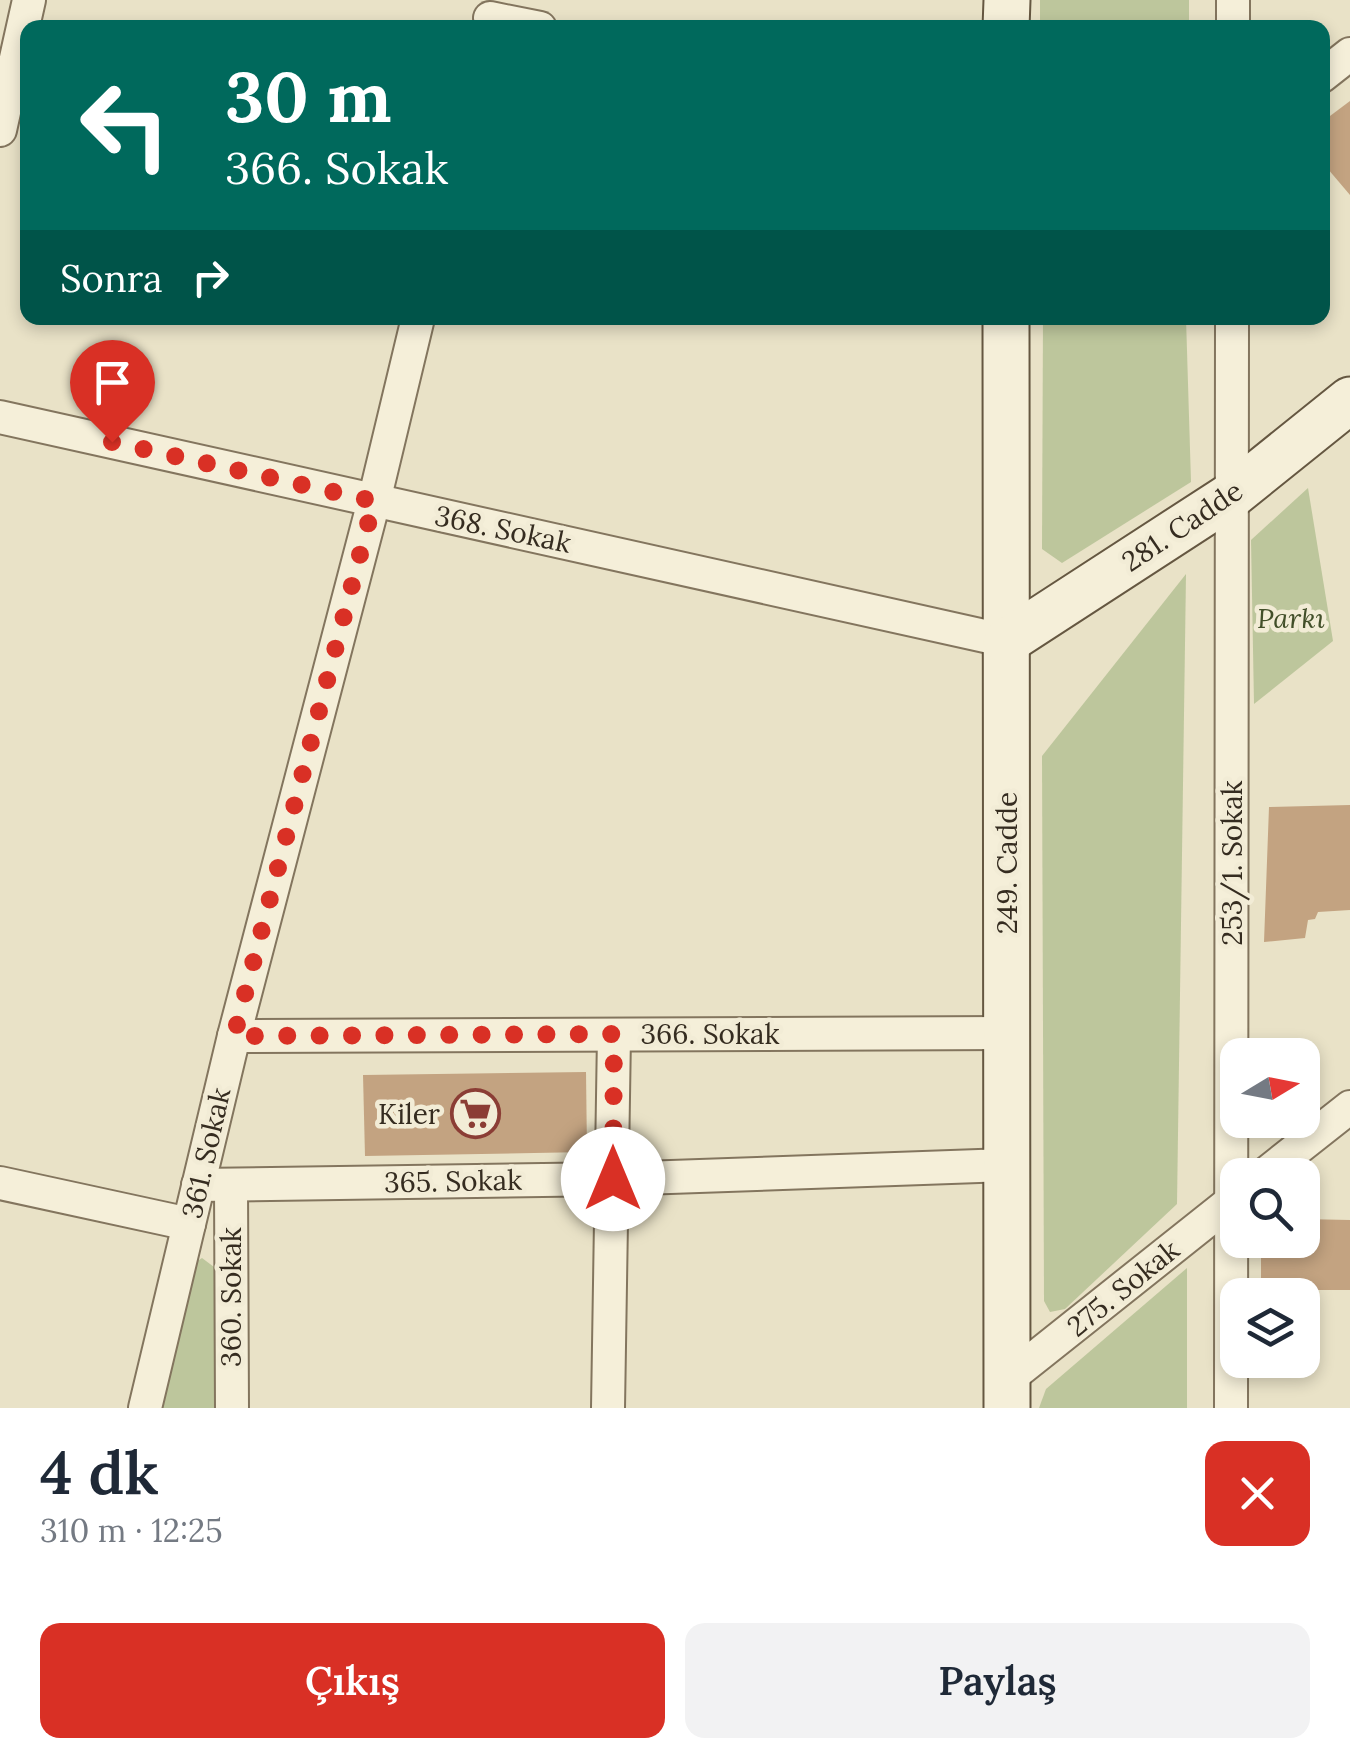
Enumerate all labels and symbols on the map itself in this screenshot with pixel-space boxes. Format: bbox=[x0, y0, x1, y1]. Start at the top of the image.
pin bbox=[70, 340, 155, 443]
street label: 281. Cadde bbox=[1115, 473, 1249, 579]
street label: 368. Sokak bbox=[431, 497, 575, 561]
park label: Parkı bbox=[1257, 600, 1325, 636]
street label: 253/1. Sokak bbox=[1214, 780, 1250, 946]
street label: 249. Cadde bbox=[989, 792, 1025, 934]
street label: 366. Sokak bbox=[641, 1016, 780, 1052]
north arrow bbox=[1220, 1038, 1320, 1138]
street label: 361. Sokak bbox=[174, 1084, 238, 1222]
supermarket icon: Kiler bbox=[449, 1088, 501, 1140]
place label: Kiler bbox=[378, 1096, 440, 1132]
position arrow bbox=[561, 1127, 665, 1231]
street label: 365. Sokak bbox=[384, 1162, 522, 1200]
street label: 360. Sokak bbox=[213, 1227, 249, 1367]
street label: 275. Sokak bbox=[1060, 1232, 1186, 1344]

